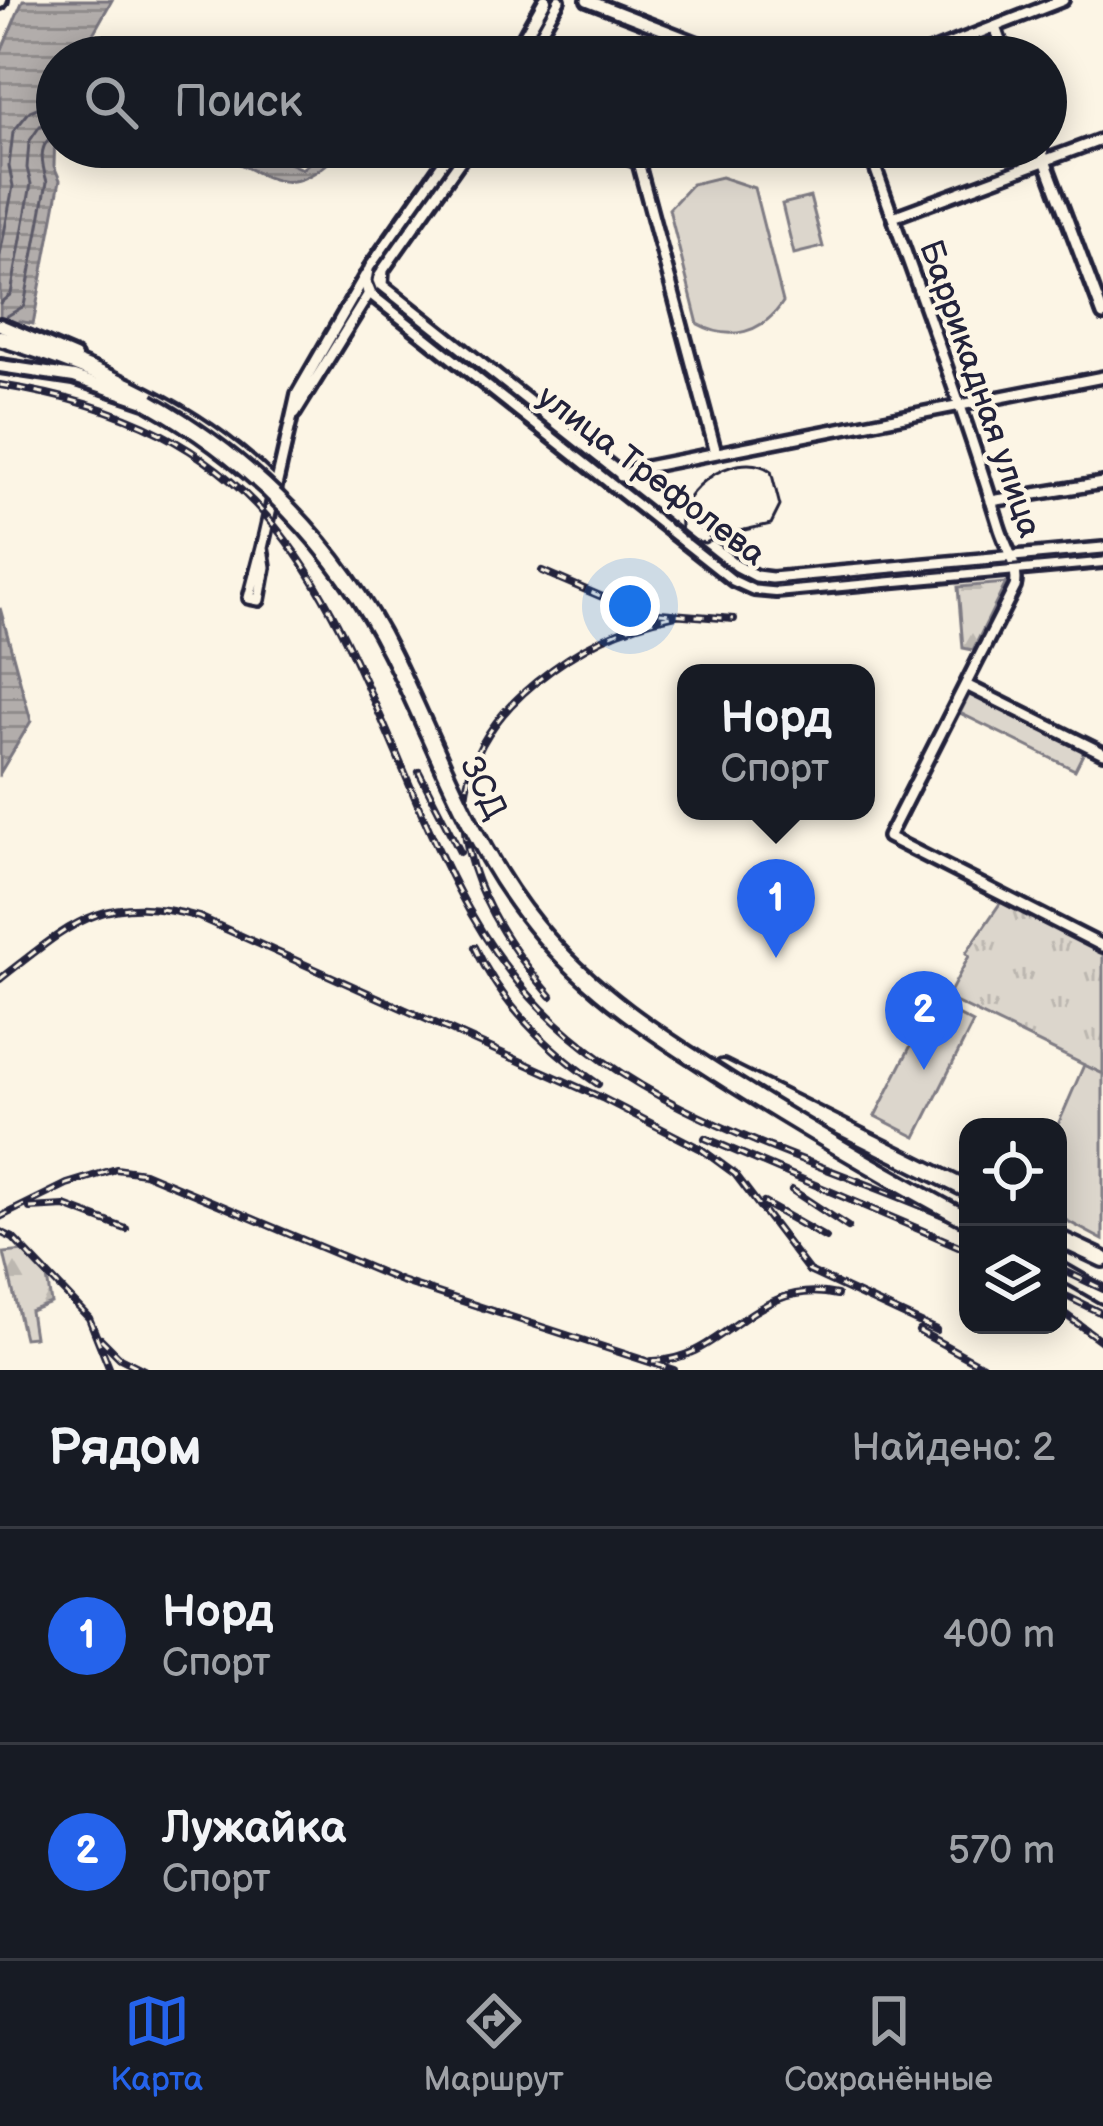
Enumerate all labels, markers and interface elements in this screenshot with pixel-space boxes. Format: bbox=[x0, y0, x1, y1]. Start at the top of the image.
search box bbox=[36, 36, 1067, 168]
icon: search bbox=[78, 69, 144, 135]
text: Поиск bbox=[174, 75, 302, 130]
street label: Баррикадная улица bbox=[910, 235, 1050, 543]
street label: улица Трефолева bbox=[529, 377, 773, 575]
your location bbox=[600, 576, 660, 636]
popup bbox=[677, 664, 875, 820]
text: Норд bbox=[720, 691, 832, 746]
text: Спорт bbox=[720, 746, 829, 793]
street label: ЗСД bbox=[451, 750, 515, 826]
pin: 1 bbox=[737, 859, 815, 958]
pin: 2 bbox=[885, 971, 963, 1070]
map controls bbox=[959, 1118, 1067, 1334]
button: locate bbox=[959, 1118, 1067, 1226]
button: layers bbox=[959, 1226, 1067, 1334]
text: Рядом bbox=[48, 1418, 202, 1479]
text: Найдено: 2 bbox=[851, 1425, 1055, 1472]
text: Норд bbox=[162, 1585, 273, 1640]
text: 1 bbox=[79, 1612, 95, 1659]
text: 400 m bbox=[943, 1612, 1055, 1659]
text: Спорт bbox=[162, 1640, 271, 1687]
text: Лужайка bbox=[162, 1801, 346, 1856]
text: 2 bbox=[75, 1828, 99, 1875]
text: 570 m bbox=[948, 1828, 1055, 1875]
text: Спорт bbox=[162, 1856, 271, 1903]
tab: Карта bbox=[110, 1988, 203, 2100]
tab: Маршрут bbox=[424, 1988, 564, 2100]
tab: Сохранённые bbox=[784, 1988, 993, 2100]

